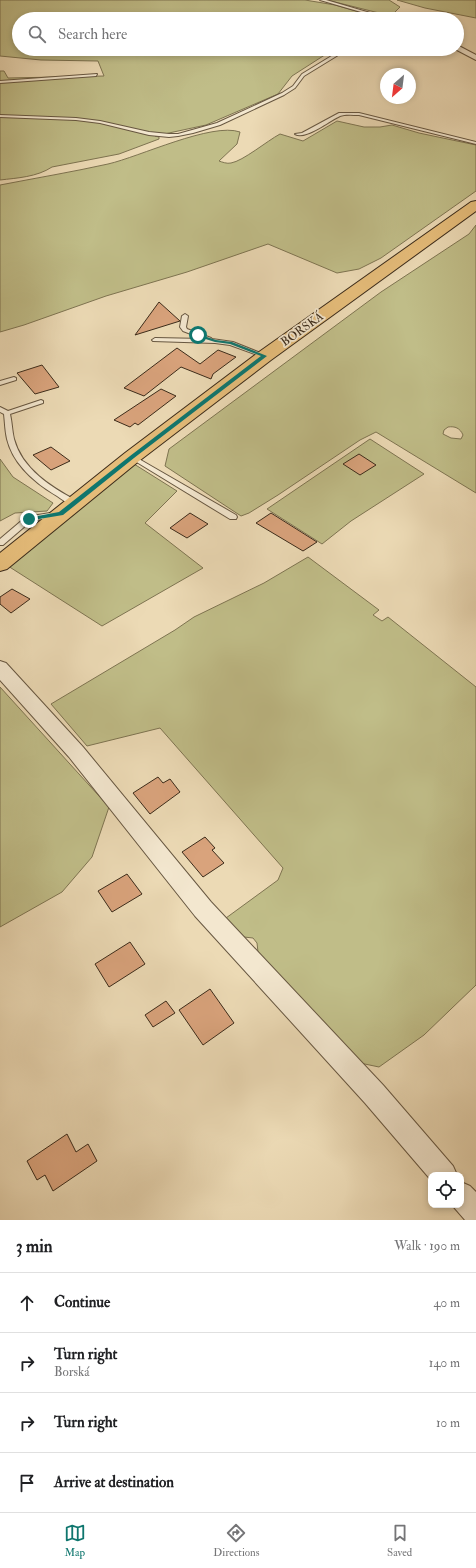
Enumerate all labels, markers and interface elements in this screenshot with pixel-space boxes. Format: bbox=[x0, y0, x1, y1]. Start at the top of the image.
search box bbox=[12, 12, 464, 56]
icon: search bbox=[26, 23, 48, 45]
text: Search here bbox=[58, 25, 127, 44]
north arrow bbox=[380, 68, 416, 104]
street label: BORSKÁ bbox=[278, 309, 327, 350]
route start bbox=[189, 326, 207, 344]
route end bbox=[20, 510, 38, 528]
map controls bbox=[428, 1172, 464, 1208]
button: locate bbox=[428, 1172, 464, 1208]
text: 3 min bbox=[16, 1236, 53, 1257]
text: Walk · 190 m bbox=[394, 1238, 460, 1254]
icon: ahead bbox=[16, 1292, 38, 1314]
text: Continue bbox=[54, 1293, 110, 1312]
text: 40 m bbox=[434, 1295, 460, 1311]
text: Turn right bbox=[54, 1345, 117, 1364]
icon: right bbox=[16, 1352, 38, 1374]
text: 140 m bbox=[429, 1355, 460, 1371]
text: Borská bbox=[54, 1364, 90, 1380]
icon: right bbox=[16, 1412, 38, 1434]
text: Turn right bbox=[54, 1413, 117, 1432]
text: 10 m bbox=[436, 1415, 460, 1431]
icon: arrive bbox=[16, 1472, 38, 1494]
text: Arrive at destination bbox=[54, 1473, 174, 1492]
tab: Map bbox=[64, 1522, 86, 1559]
tab: Directions bbox=[213, 1522, 260, 1559]
tab: Saved bbox=[387, 1522, 412, 1559]

